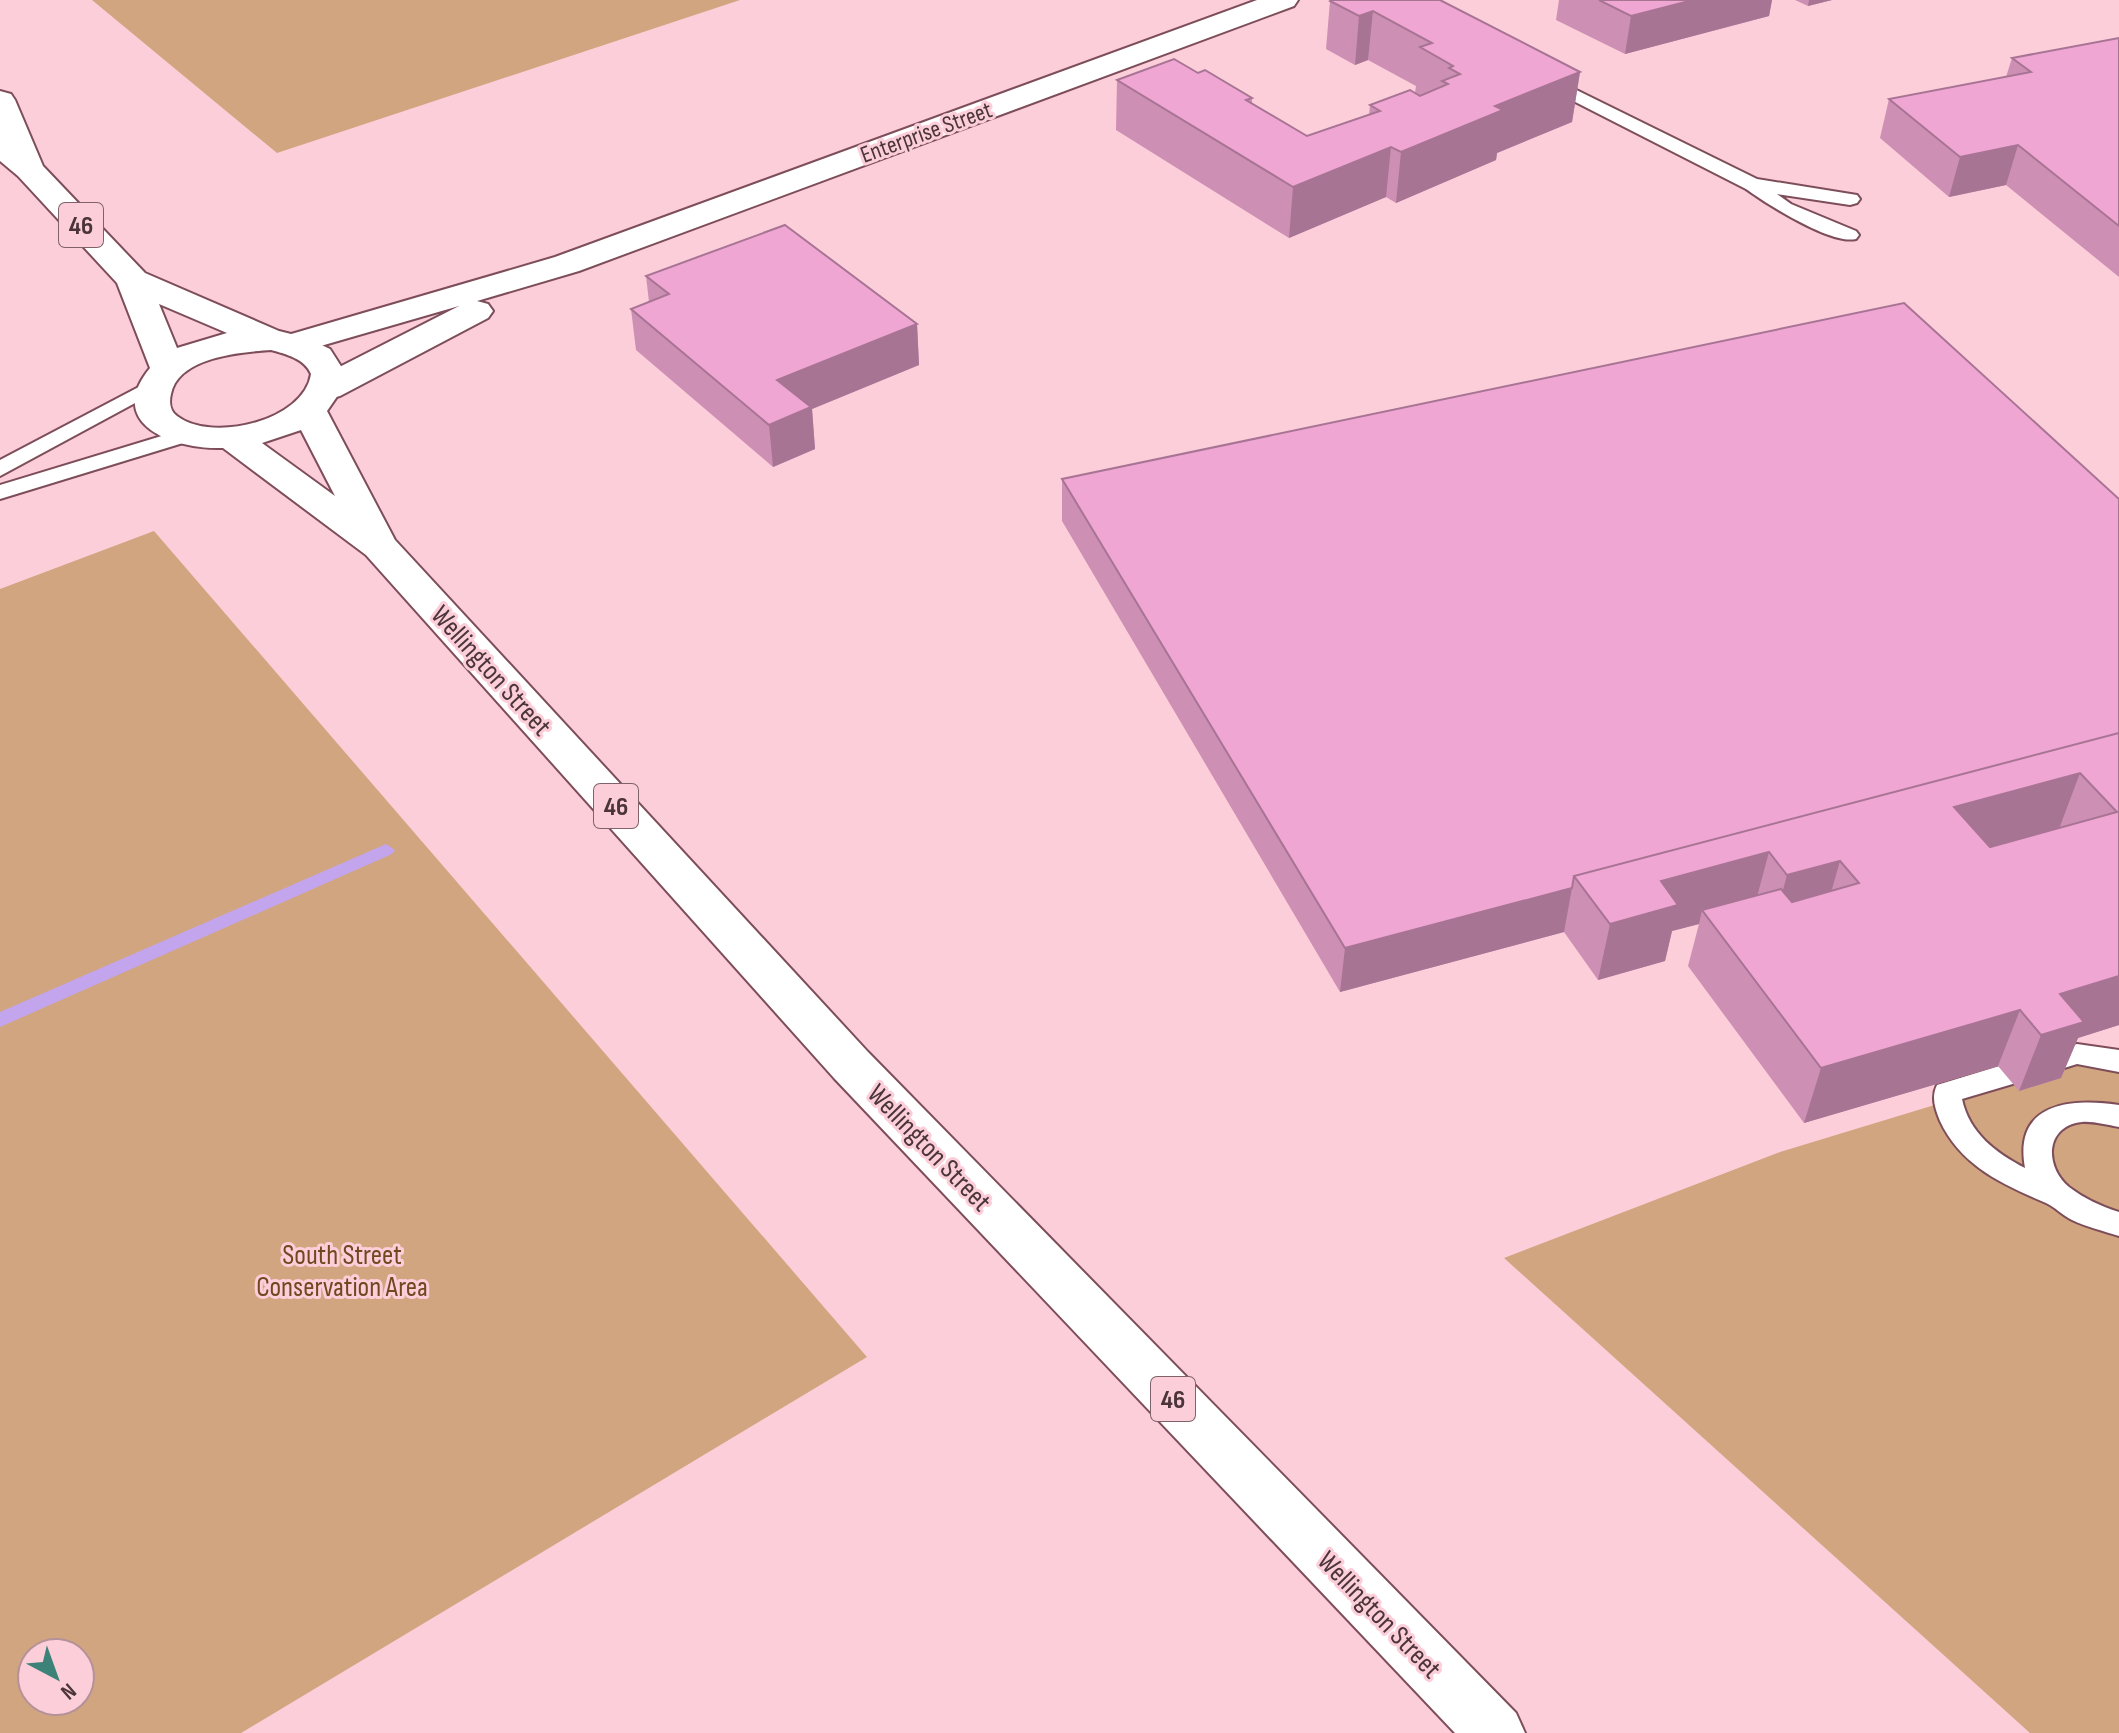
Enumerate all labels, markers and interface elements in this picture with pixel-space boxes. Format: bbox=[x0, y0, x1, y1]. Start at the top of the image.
street label: Enterprise Street bbox=[856, 95, 996, 170]
road number: 46 bbox=[59, 203, 103, 247]
street label: Wellington Street bbox=[424, 599, 558, 743]
road number: 46 bbox=[594, 784, 638, 828]
street label: Wellington Street bbox=[860, 1078, 998, 1218]
park label: South Street Conservation Area bbox=[256, 1239, 428, 1304]
road number: 46 bbox=[1151, 1377, 1195, 1421]
street label: Wellington Street bbox=[1310, 1545, 1448, 1685]
north arrow bbox=[16, 1637, 96, 1717]
text: N bbox=[55, 1677, 81, 1705]

